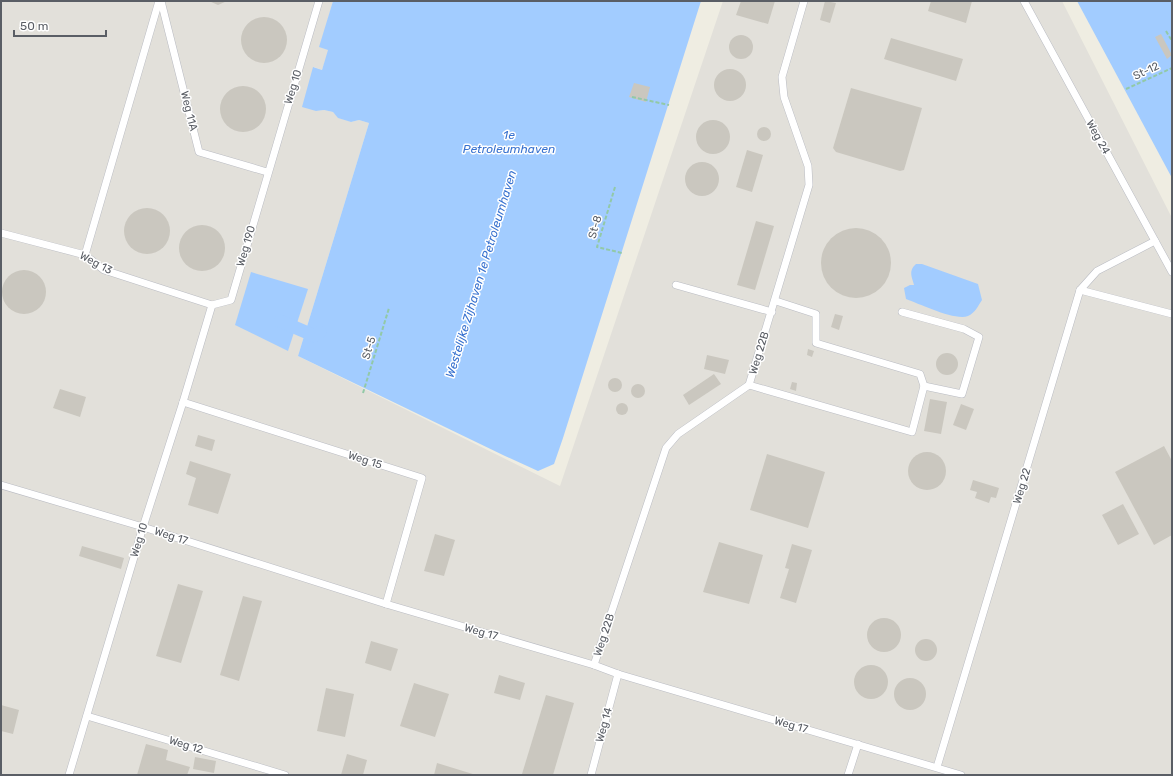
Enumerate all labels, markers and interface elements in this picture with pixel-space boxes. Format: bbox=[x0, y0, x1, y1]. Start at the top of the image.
scale bar bbox=[14, 12, 106, 38]
text: 50 m bbox=[20, 19, 48, 33]
street label: St-12 bbox=[1131, 59, 1161, 83]
street label: Weg 10 bbox=[282, 68, 304, 106]
street label: Weg 11A bbox=[178, 90, 200, 133]
street label: Weg 24 bbox=[1083, 118, 1113, 157]
water label: 1e Petroleumhaven bbox=[463, 128, 555, 156]
water label: Westelijke Zijhaven 1e Petroleumhaven bbox=[443, 169, 519, 379]
street label: St-8 bbox=[586, 214, 604, 240]
street label: Weg 190 bbox=[234, 224, 258, 268]
street label: Weg 13 bbox=[77, 249, 115, 277]
street label: Weg 22B bbox=[746, 330, 772, 376]
street label: St-5 bbox=[359, 335, 379, 361]
street label: Weg 15 bbox=[346, 448, 384, 472]
street label: Weg 22 bbox=[1010, 466, 1034, 506]
street label: Weg 10 bbox=[128, 521, 150, 559]
street label: Weg 17 bbox=[153, 525, 190, 548]
street label: Weg 22B bbox=[591, 612, 617, 658]
street label: Weg 17 bbox=[463, 621, 500, 643]
street label: Weg 14 bbox=[593, 706, 615, 744]
street label: Weg 17 bbox=[773, 714, 810, 736]
street label: Weg 12 bbox=[167, 734, 205, 756]

